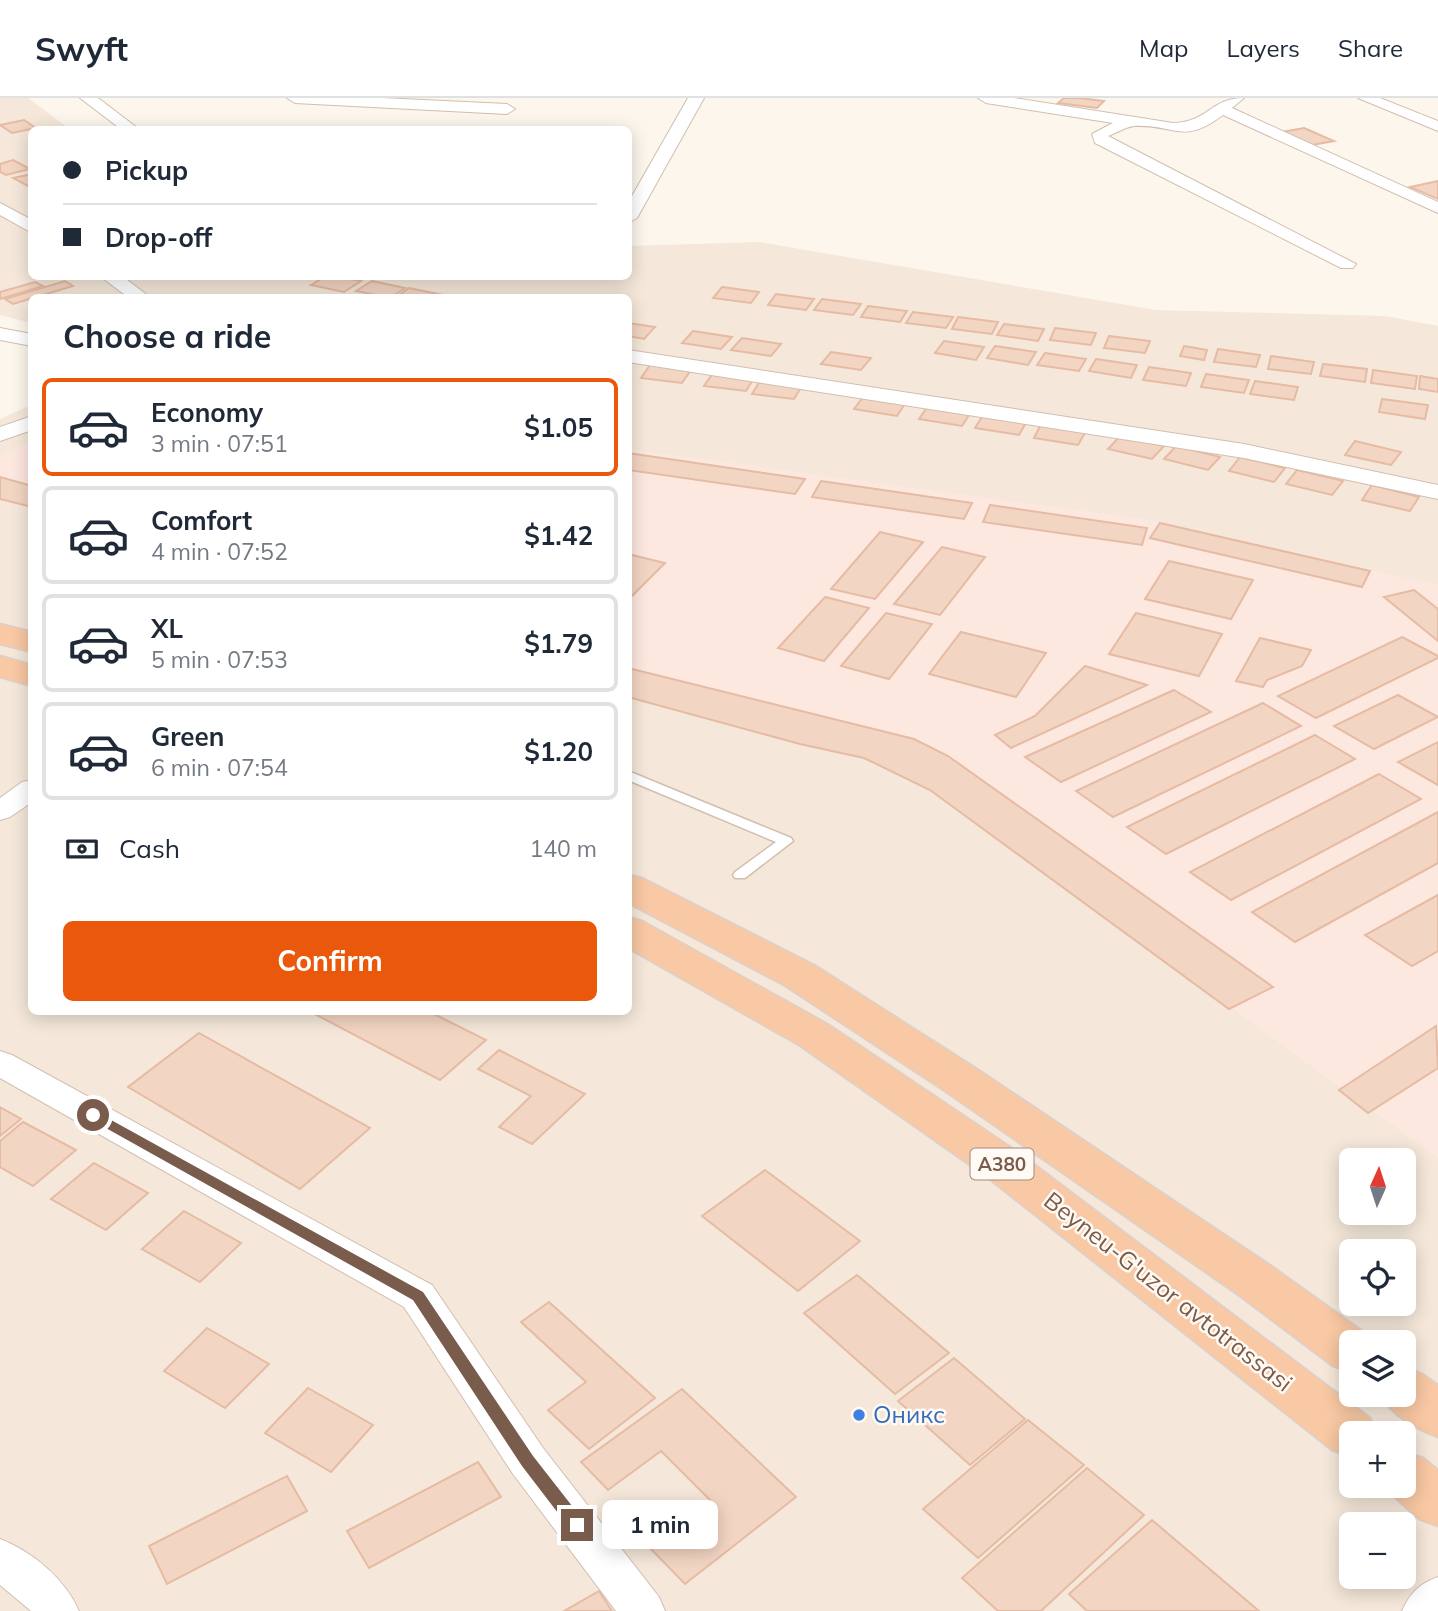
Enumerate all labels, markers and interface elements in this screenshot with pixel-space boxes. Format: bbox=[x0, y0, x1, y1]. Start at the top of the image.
text: Swyft bbox=[35, 28, 128, 69]
text: Map bbox=[1139, 33, 1188, 63]
text: Layers bbox=[1226, 33, 1300, 63]
text: Share bbox=[1338, 33, 1403, 63]
text: Pickup bbox=[105, 154, 188, 187]
text: Drop-off bbox=[105, 221, 212, 254]
text: Choose a ride bbox=[63, 316, 271, 356]
icon: car bbox=[67, 396, 130, 459]
text: Economy bbox=[151, 396, 263, 429]
text: $1.05 bbox=[524, 411, 593, 444]
text: 3 min · 07:51 bbox=[151, 429, 288, 458]
icon: car bbox=[67, 504, 130, 567]
text: Comfort bbox=[151, 504, 252, 537]
text: $1.42 bbox=[524, 519, 593, 552]
text: 4 min · 07:52 bbox=[151, 537, 288, 566]
icon: car bbox=[67, 612, 130, 675]
text: XL bbox=[151, 612, 183, 645]
text: $1.79 bbox=[524, 627, 593, 660]
text: 5 min · 07:53 bbox=[151, 645, 288, 674]
icon: car bbox=[67, 720, 130, 783]
text: Green bbox=[151, 720, 224, 753]
text: $1.20 bbox=[524, 735, 593, 768]
text: 6 min · 07:54 bbox=[151, 753, 288, 782]
icon: cash bbox=[63, 830, 101, 868]
text: Cash bbox=[119, 832, 180, 865]
text: 140 m bbox=[529, 834, 597, 863]
button: Confirm bbox=[63, 921, 597, 1001]
route start bbox=[77, 1099, 109, 1131]
road number: A380 bbox=[970, 1148, 1034, 1180]
north arrow bbox=[1339, 1148, 1416, 1225]
map controls bbox=[1339, 1148, 1416, 1589]
street label: Beyneu-G'uzor avtotrassasi bbox=[1038, 1185, 1299, 1398]
button: locate bbox=[1339, 1239, 1416, 1316]
button: layers bbox=[1339, 1330, 1416, 1407]
place label: Оникс bbox=[873, 1399, 945, 1429]
marker: Оникс bbox=[851, 1407, 867, 1423]
button: + bbox=[1339, 1421, 1416, 1498]
callout: 1 min bbox=[602, 1500, 717, 1550]
route end bbox=[561, 1509, 593, 1541]
text: 1 min bbox=[630, 1510, 690, 1539]
button: − bbox=[1339, 1512, 1416, 1589]

